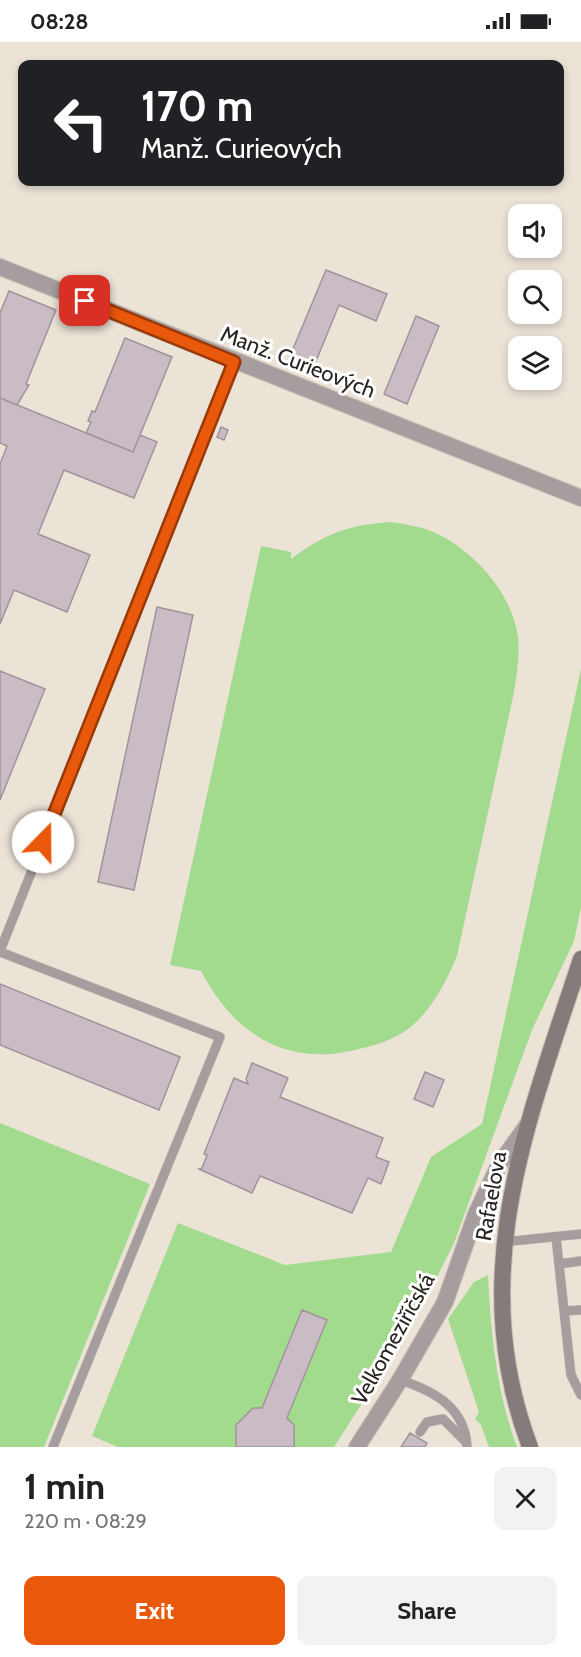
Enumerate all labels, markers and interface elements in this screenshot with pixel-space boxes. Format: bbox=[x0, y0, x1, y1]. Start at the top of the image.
text: 08:28 bbox=[30, 8, 89, 35]
text: 170 m bbox=[141, 80, 253, 132]
icon: left bbox=[42, 84, 120, 162]
text: Manž. Curieových bbox=[141, 132, 342, 165]
map controls bbox=[508, 204, 562, 390]
button: sound bbox=[508, 204, 562, 258]
button: search bbox=[508, 270, 562, 324]
pin bbox=[59, 275, 110, 326]
icon: arrive bbox=[68, 284, 101, 317]
street label: Manž. Curieových bbox=[217, 320, 379, 404]
button: layers bbox=[508, 336, 562, 390]
position arrow bbox=[11, 810, 75, 874]
street label: Rafaelova bbox=[470, 1148, 512, 1243]
street label: Velkomeziříčská bbox=[346, 1268, 441, 1410]
text: 1 min bbox=[24, 1464, 105, 1508]
button: close bbox=[494, 1467, 557, 1530]
text: 220 m · 08:29 bbox=[24, 1509, 147, 1533]
button: Exit bbox=[24, 1576, 285, 1645]
button: Share bbox=[297, 1576, 557, 1645]

